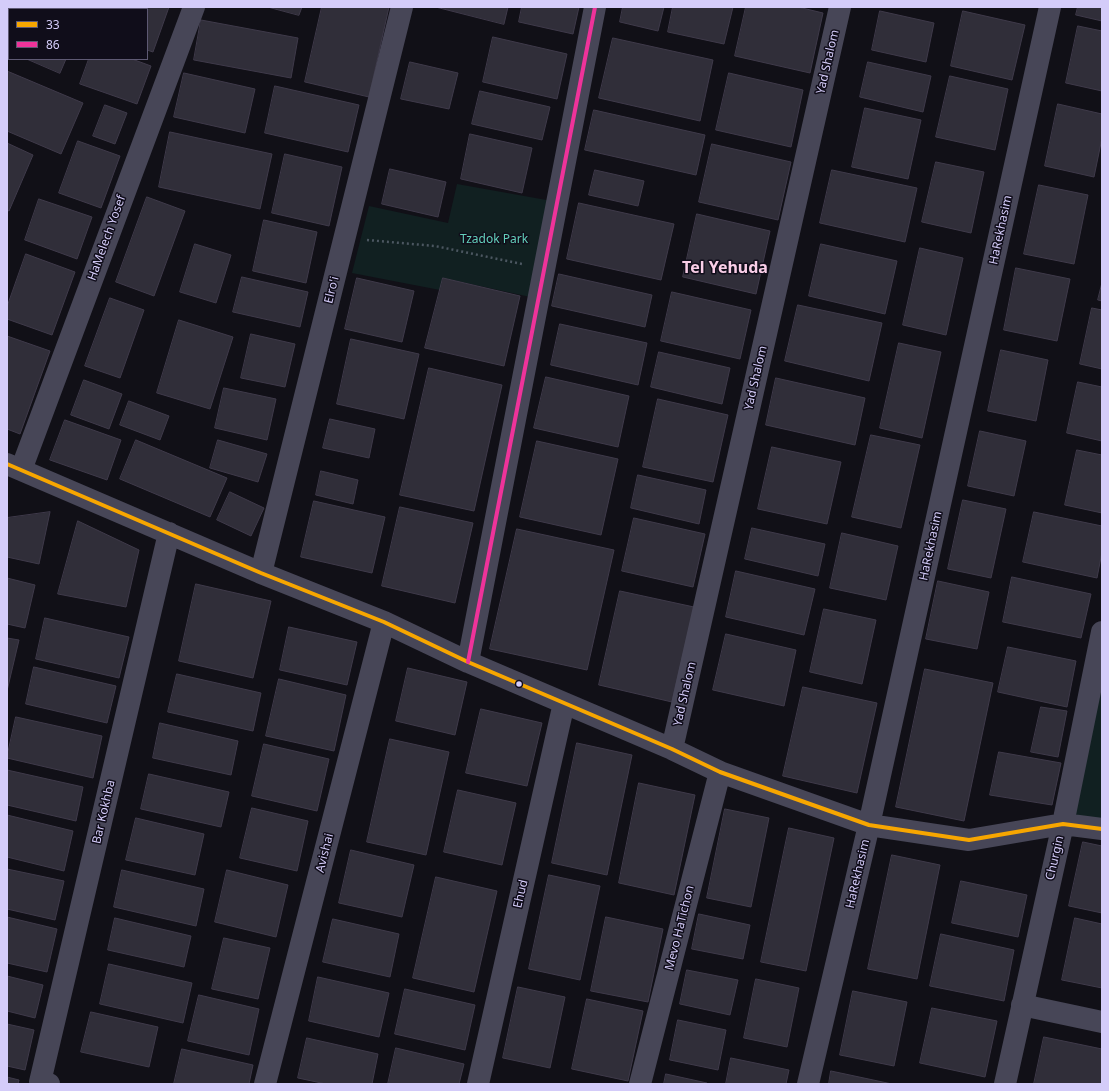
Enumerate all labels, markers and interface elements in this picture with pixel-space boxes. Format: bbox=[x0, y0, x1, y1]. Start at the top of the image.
legend bbox=[8, 8, 148, 60]
text: 33 bbox=[46, 16, 60, 33]
street label: Yad Shalom bbox=[814, 28, 842, 96]
text: 86 bbox=[46, 36, 60, 53]
street label: HaMelech Yosef bbox=[85, 193, 129, 283]
street label: HaRekhasim bbox=[987, 194, 1015, 266]
park label: Tzadok Park bbox=[460, 233, 528, 247]
district label: Tel Yehuda bbox=[682, 258, 768, 278]
street label: Elro'i bbox=[322, 275, 342, 305]
street label: Yad Shalom bbox=[742, 344, 770, 412]
street label: HaRekhasim bbox=[917, 510, 945, 582]
street label: Yad Shalom bbox=[671, 660, 699, 728]
unlabelled marker bbox=[514, 679, 524, 689]
street label: Bar Kokhba bbox=[90, 779, 118, 845]
street label: Avishai bbox=[313, 832, 337, 874]
street label: Churgin bbox=[1043, 834, 1067, 882]
street label: HaRekhasim bbox=[843, 838, 873, 910]
street label: Ehud bbox=[511, 878, 531, 910]
street label: Mevo HaTichon bbox=[662, 884, 698, 972]

